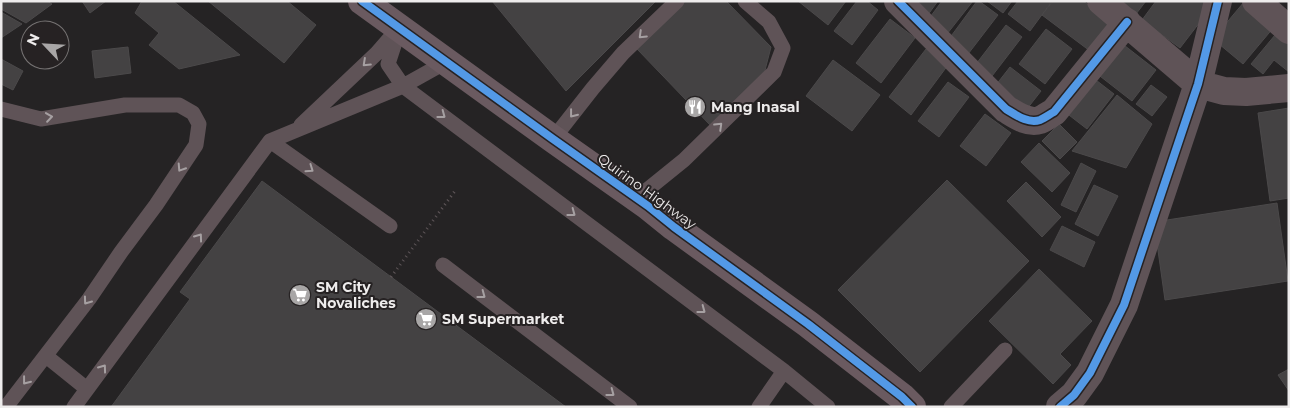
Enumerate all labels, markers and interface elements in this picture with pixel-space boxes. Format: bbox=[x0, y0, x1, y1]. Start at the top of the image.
north arrow bbox=[20, 20, 70, 70]
one-way arrow bbox=[639, 29, 648, 38]
text: N bbox=[23, 31, 44, 48]
one-way arrow bbox=[363, 57, 372, 66]
restaurant icon: Mang Inasal bbox=[683, 95, 707, 119]
place label: Mang Inasal bbox=[711, 98, 800, 116]
one-way arrow bbox=[570, 108, 578, 117]
one-way arrow bbox=[436, 109, 446, 118]
one-way arrow bbox=[45, 112, 53, 123]
one-way arrow bbox=[713, 123, 722, 132]
street label: Quirino Highway bbox=[594, 149, 700, 233]
one-way arrow bbox=[178, 162, 187, 171]
one-way arrow bbox=[304, 163, 314, 172]
one-way arrow bbox=[566, 207, 576, 216]
one-way arrow bbox=[193, 233, 202, 243]
place label: SM City Novaliches bbox=[316, 278, 396, 312]
supermarket icon: SM City Novaliches bbox=[288, 283, 312, 307]
one-way arrow bbox=[476, 289, 486, 298]
one-way arrow bbox=[85, 295, 93, 304]
one-way arrow bbox=[696, 304, 706, 313]
supermarket icon: SM Supermarket bbox=[414, 307, 438, 331]
place label: SM Supermarket bbox=[442, 310, 564, 328]
one-way arrow bbox=[97, 365, 105, 374]
one-way arrow bbox=[23, 375, 31, 384]
one-way arrow bbox=[606, 387, 615, 396]

